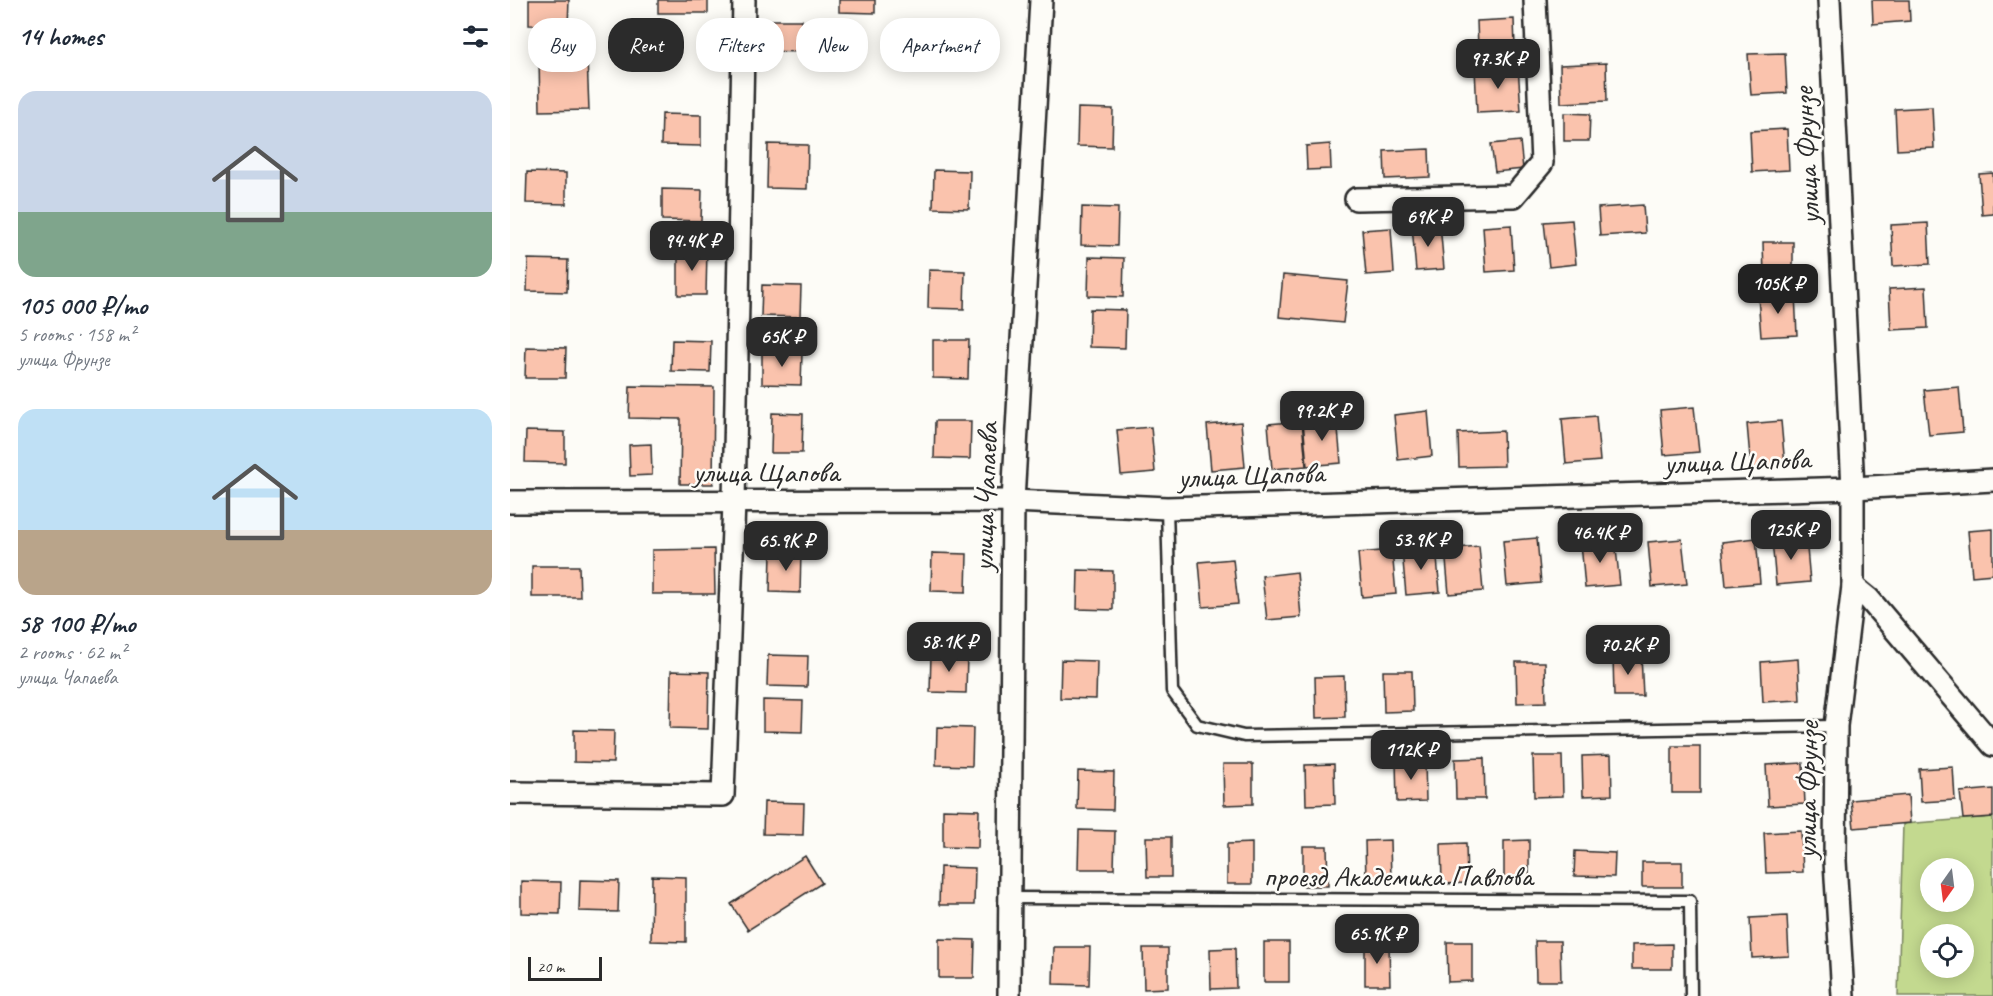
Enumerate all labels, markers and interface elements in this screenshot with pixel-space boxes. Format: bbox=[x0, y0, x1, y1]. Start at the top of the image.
chip: Buy bbox=[528, 18, 596, 72]
chip: Rent bbox=[608, 18, 684, 72]
chip: Filters bbox=[696, 18, 784, 72]
chip: New bbox=[796, 18, 868, 72]
chip: Apartment bbox=[880, 18, 1000, 72]
text: 14 homes bbox=[18, 20, 103, 53]
icon: filters bbox=[459, 20, 492, 53]
pin: 97.3K ₽ bbox=[1443, 39, 1553, 90]
text: 97.3K ₽ bbox=[1470, 46, 1526, 71]
street label: улица Фрунзе bbox=[1783, 84, 1829, 228]
icon: home bbox=[201, 130, 309, 238]
pin: 69K ₽ bbox=[1386, 197, 1470, 248]
text: 69K ₽ bbox=[1406, 204, 1450, 229]
pin: 94.4K ₽ bbox=[637, 221, 747, 272]
text: 94.4K ₽ bbox=[664, 228, 720, 253]
pin: 105K ₽ bbox=[1729, 264, 1827, 315]
text: 105K ₽ bbox=[1752, 271, 1804, 296]
text: 105 000 ₽/mo bbox=[18, 289, 147, 322]
pin: 65K ₽ bbox=[740, 317, 824, 368]
text: 5 rooms · 158 m² bbox=[18, 322, 135, 347]
text: 65K ₽ bbox=[760, 324, 804, 349]
text: улица Фрунзе bbox=[18, 347, 110, 372]
pin: 99.2K ₽ bbox=[1267, 391, 1377, 442]
text: 99.2K ₽ bbox=[1294, 398, 1350, 423]
street label: улица Чапаева bbox=[963, 420, 1007, 574]
street label: улица Щапова bbox=[1661, 439, 1814, 483]
icon: home bbox=[201, 448, 309, 556]
street label: улица Щапова bbox=[691, 453, 842, 491]
street label: улица Щапова bbox=[1175, 453, 1328, 497]
pin: 125K ₽ bbox=[1742, 510, 1840, 561]
pin: 46.4K ₽ bbox=[1545, 513, 1655, 564]
text: 125K ₽ bbox=[1765, 517, 1817, 542]
pin: 53.9K ₽ bbox=[1366, 520, 1476, 571]
text: 46.4K ₽ bbox=[1572, 520, 1628, 545]
pin: 65.9K ₽ bbox=[731, 521, 841, 572]
text: 53.9K ₽ bbox=[1393, 527, 1449, 552]
text: 65.9K ₽ bbox=[758, 528, 814, 553]
text: 58 100 ₽/mo bbox=[18, 607, 135, 640]
pin: 58.1K ₽ bbox=[894, 622, 1004, 673]
pin: 70.2K ₽ bbox=[1573, 625, 1683, 676]
text: 58.1K ₽ bbox=[921, 629, 977, 654]
text: 70.2K ₽ bbox=[1600, 632, 1656, 657]
text: 2 rooms · 62 m² bbox=[18, 640, 126, 665]
text: улица Чапаева bbox=[18, 665, 117, 690]
street label: улица Фрунзе bbox=[1787, 719, 1827, 861]
pin: 112K ₽ bbox=[1362, 730, 1460, 781]
text: 112K ₽ bbox=[1385, 737, 1437, 762]
street label: проезд Академика Павлова bbox=[1264, 857, 1535, 895]
north arrow bbox=[1920, 858, 1974, 912]
map controls bbox=[1920, 858, 1974, 978]
pin: 65.9K ₽ bbox=[1322, 914, 1432, 965]
text: 65.9K ₽ bbox=[1349, 921, 1405, 946]
button: locate bbox=[1920, 924, 1974, 978]
scale bar bbox=[528, 954, 602, 982]
text: 20 m bbox=[537, 957, 564, 977]

